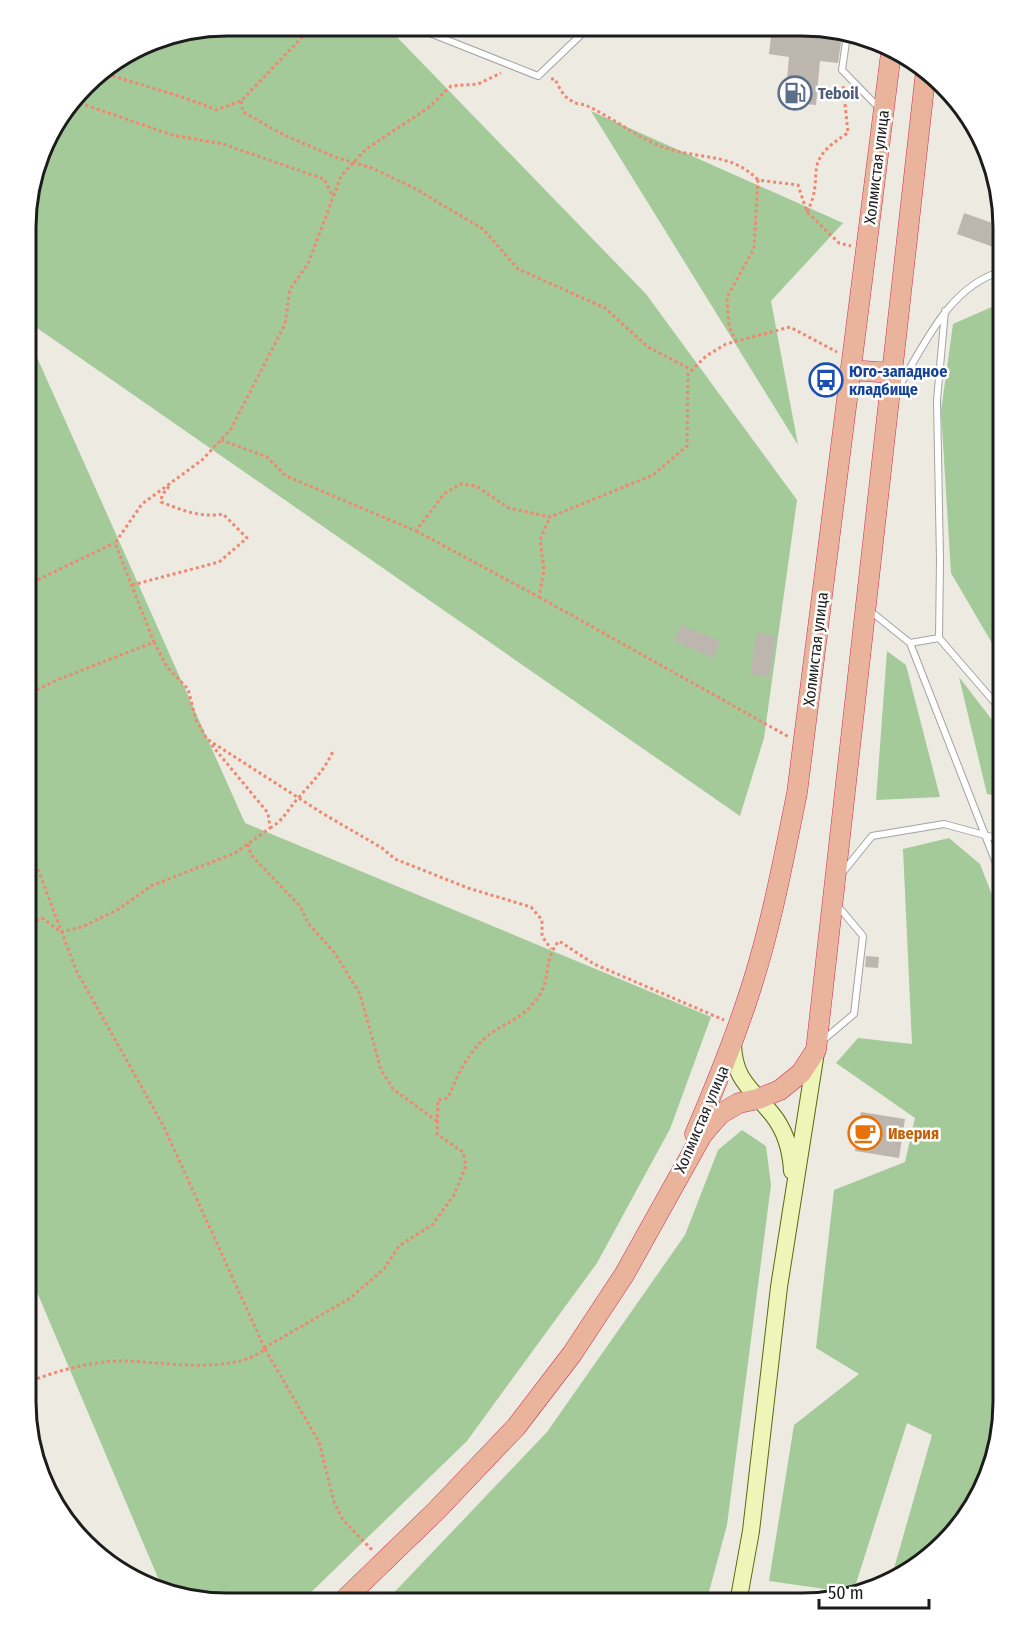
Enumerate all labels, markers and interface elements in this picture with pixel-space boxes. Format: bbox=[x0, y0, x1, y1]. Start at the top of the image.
fuel station icon: Teboil bbox=[777, 75, 813, 111]
place label: Teboil bbox=[818, 84, 859, 103]
street label: Холмистая улица bbox=[860, 109, 893, 225]
bus stop icon: Юго-западное кладбище bbox=[808, 362, 844, 398]
place label: Юго-западное кладбище bbox=[849, 362, 947, 399]
street label: Холмистая улица bbox=[799, 591, 832, 707]
street label: Холмистая улица bbox=[670, 1063, 733, 1176]
cafe icon: Иверия bbox=[847, 1115, 883, 1151]
place label: Иверия bbox=[888, 1124, 939, 1143]
scale bar bbox=[819, 1572, 928, 1610]
text: 50 m bbox=[828, 1582, 864, 1604]

